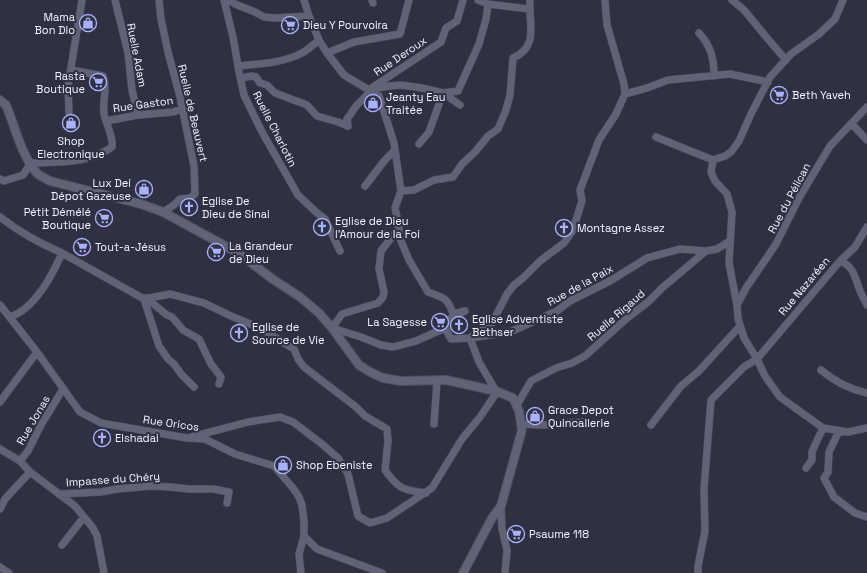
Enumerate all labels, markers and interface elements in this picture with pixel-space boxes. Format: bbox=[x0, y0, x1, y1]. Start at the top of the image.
place label: Mama Bon Dlo bbox=[35, 10, 76, 37]
shop icon: Mama Bon Dlo bbox=[78, 13, 98, 33]
supermarket icon: Dieu Y Pourvoira bbox=[280, 15, 300, 35]
place label: Dieu Y Pourvoira bbox=[303, 18, 389, 32]
street label: Ruelle Adam bbox=[124, 22, 150, 88]
street label: Rue Deroux bbox=[371, 33, 430, 79]
street label: Ruelle de Beauvert bbox=[175, 63, 211, 163]
place label: Rasta Boutique bbox=[36, 69, 86, 96]
supermarket icon: Rasta Boutique bbox=[88, 72, 108, 92]
supermarket icon: Beth Yaveh bbox=[769, 85, 789, 105]
place label: Beth Yaveh bbox=[792, 88, 851, 102]
street label: Ruelle Charlotin bbox=[250, 89, 300, 169]
place label: Jeanty Eau Traitée bbox=[386, 90, 445, 117]
street label: Rue Gaston bbox=[112, 93, 174, 115]
shop icon: Jeanty Eau Traitée bbox=[363, 93, 383, 113]
shop icon: Shop Electronique bbox=[61, 113, 81, 133]
place label: Shop Electronique bbox=[37, 134, 105, 161]
street label: Rue du Pélican bbox=[765, 160, 813, 236]
place label: Lux Dei Dépot Gazeuse bbox=[51, 176, 131, 203]
shop icon: Lux Dei Dépot Gazeuse bbox=[134, 179, 154, 199]
place label: Eglise De Dieu de Sinai bbox=[202, 194, 270, 221]
church icon: Eglise De Dieu de Sinai bbox=[179, 197, 199, 217]
place label: Pétit Démélé Boutique bbox=[24, 205, 91, 232]
supermarket icon: Pétit Démélé Boutique bbox=[94, 208, 114, 228]
place label: Eglise de Dieu l'Amour de la Foi bbox=[335, 214, 420, 241]
church icon: Eglise de Dieu l'Amour de la Foi bbox=[312, 217, 332, 237]
church icon: Montagne Assez bbox=[554, 218, 574, 238]
place label: Montagne Assez bbox=[577, 221, 665, 235]
supermarket icon: Tout-a-Jésus bbox=[72, 237, 92, 257]
place label: La Grandeur de Dieu bbox=[229, 239, 293, 266]
place label: Tout-a-Jésus bbox=[95, 240, 166, 254]
supermarket icon: La Grandeur de Dieu bbox=[206, 242, 226, 262]
street label: Rue Nazaréen bbox=[775, 254, 833, 318]
street label: Rue de la Paix bbox=[545, 261, 616, 309]
street label: Ruelle Rigaud bbox=[584, 286, 648, 344]
supermarket icon: La Sagesse bbox=[430, 312, 450, 332]
place label: Eglise Adventiste Bethser bbox=[472, 312, 563, 339]
place label: La Sagesse bbox=[367, 315, 427, 329]
church icon: Eglise Adventiste Bethser bbox=[449, 315, 469, 335]
place label: Eglise de Source de Vie bbox=[252, 320, 324, 347]
church icon: Eglise de Source de Vie bbox=[229, 323, 249, 343]
street label: Rue Jonas bbox=[13, 393, 53, 447]
place label: Grace Depot Quincallerie bbox=[548, 403, 614, 430]
shop icon: Grace Depot Quincallerie bbox=[525, 406, 545, 426]
street label: Rue Oricos bbox=[142, 412, 200, 434]
church icon: Elshadai bbox=[92, 428, 112, 448]
place label: Elshadai bbox=[115, 431, 159, 445]
shop icon: Shop Ebeniste bbox=[273, 455, 293, 475]
place label: Shop Ebeniste bbox=[296, 458, 372, 472]
street label: Impasse du Chéry bbox=[65, 469, 161, 489]
supermarket icon: Psaume 118 bbox=[506, 524, 526, 544]
place label: Psaume 118 bbox=[529, 527, 589, 541]

